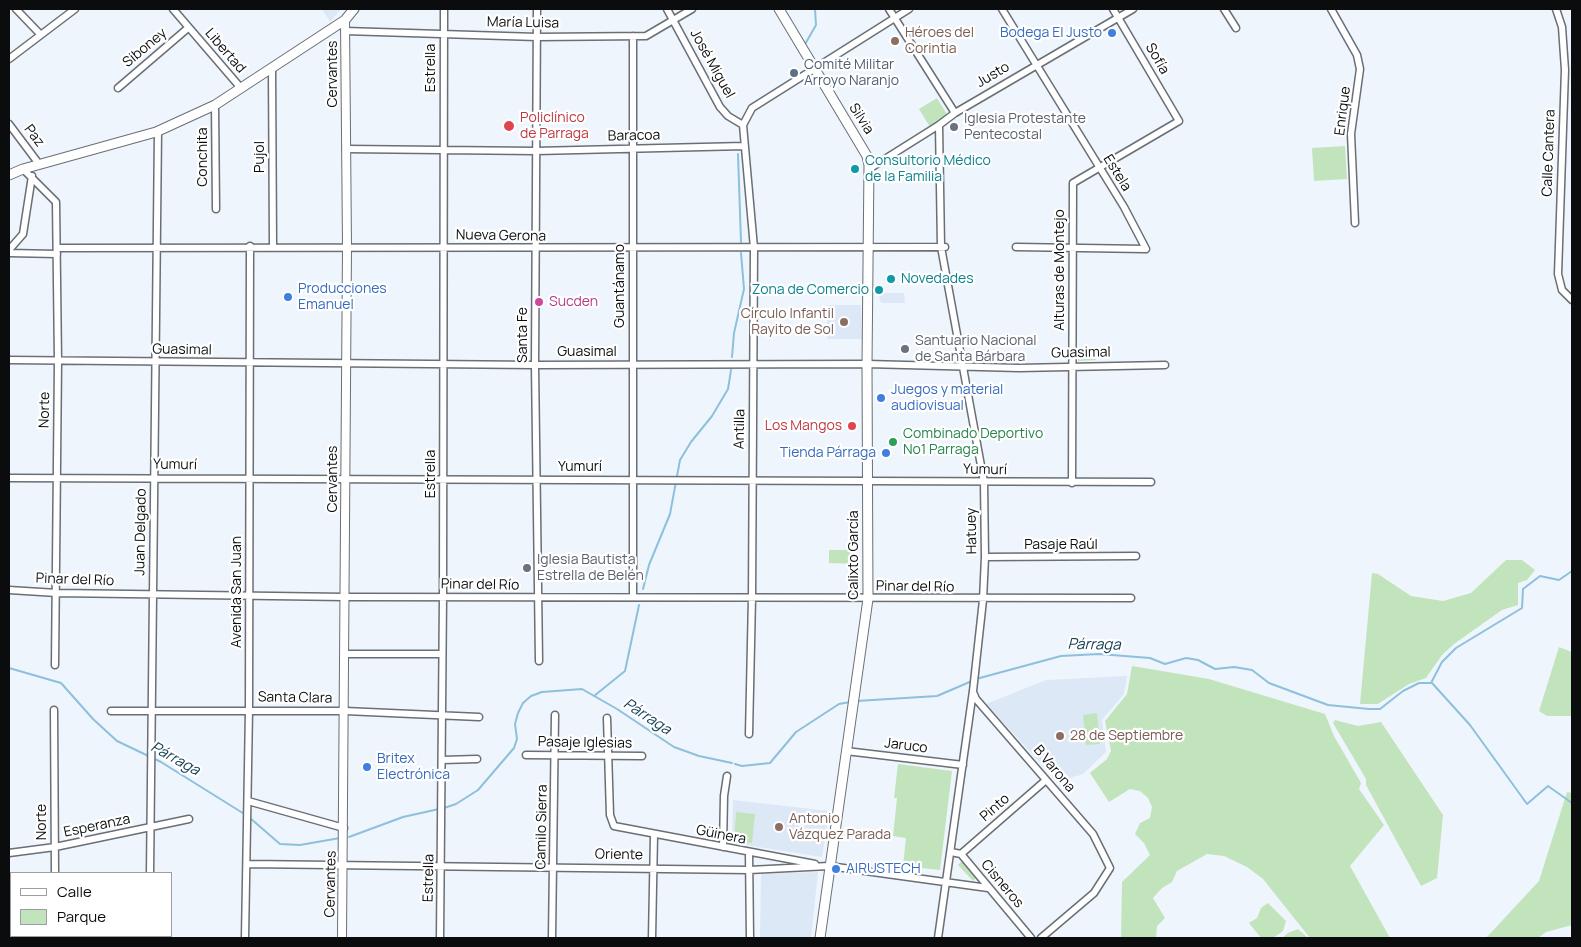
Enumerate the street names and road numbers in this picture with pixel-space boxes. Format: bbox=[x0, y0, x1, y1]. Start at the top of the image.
street label: María Luisa bbox=[487, 14, 559, 32]
street label: Siboney bbox=[120, 25, 170, 71]
street label: Libertad bbox=[201, 25, 249, 77]
street label: José Miguel bbox=[686, 27, 738, 101]
street label: Sofía bbox=[1141, 40, 1173, 78]
street label: Cervantes bbox=[325, 41, 341, 107]
street label: Estrella bbox=[423, 44, 439, 92]
street label: Justo bbox=[973, 59, 1013, 91]
street label: Enrique bbox=[1332, 85, 1354, 137]
street label: Silvia bbox=[845, 100, 877, 138]
street label: Calle Cantera bbox=[1539, 109, 1559, 197]
street label: Paz bbox=[20, 122, 48, 150]
street label: Conchita bbox=[195, 127, 211, 187]
street label: Baracoa bbox=[608, 127, 660, 145]
street label: Pujol bbox=[252, 141, 268, 173]
street label: Estela bbox=[1099, 152, 1135, 194]
street label: Alturas de Montejo bbox=[1052, 209, 1068, 331]
street label: Nueva Gerona bbox=[456, 227, 546, 245]
street label: Guantánamo bbox=[612, 244, 628, 328]
street label: Santa Fe bbox=[515, 307, 531, 363]
street label: Guasimal bbox=[152, 341, 212, 359]
street label: Guasimal bbox=[557, 344, 617, 360]
street label: Guasimal bbox=[1051, 344, 1111, 362]
street label: Norte bbox=[36, 392, 54, 428]
street label: Antilla bbox=[731, 409, 749, 449]
street label: Cervantes bbox=[325, 446, 341, 512]
street label: Estrella bbox=[423, 450, 439, 498]
street label: Yumurí bbox=[153, 456, 197, 474]
street label: Yumurí bbox=[558, 459, 602, 475]
street label: Yumurí bbox=[963, 461, 1007, 479]
street label: Juan Delgado bbox=[132, 488, 150, 576]
street label: Hatuey bbox=[963, 508, 981, 554]
street label: Calixto García bbox=[846, 510, 862, 600]
street label: Avenida San Juan bbox=[229, 536, 245, 648]
street label: Pasaje Raúl bbox=[1024, 537, 1098, 553]
street label: Pinar del Río bbox=[35, 570, 115, 590]
street label: Pinar del Río bbox=[441, 576, 519, 594]
street label: Pinar del Río bbox=[876, 578, 954, 596]
street label: Santa Clara bbox=[258, 689, 332, 707]
street label: Pasaje Iglesias bbox=[538, 734, 632, 752]
street label: Jaruco bbox=[883, 735, 929, 757]
street label: B Varona bbox=[1029, 742, 1079, 796]
street label: Camilo Sierra bbox=[533, 784, 551, 870]
street label: Pinto bbox=[977, 791, 1013, 825]
street label: Norte bbox=[34, 804, 50, 840]
street label: Esperanza bbox=[62, 811, 132, 841]
street label: Güinera bbox=[695, 822, 747, 848]
street label: Oriente bbox=[595, 846, 643, 864]
street label: Cervantes bbox=[322, 850, 340, 918]
street label: Estrella bbox=[420, 854, 438, 902]
street label: Cisneros bbox=[977, 857, 1027, 911]

